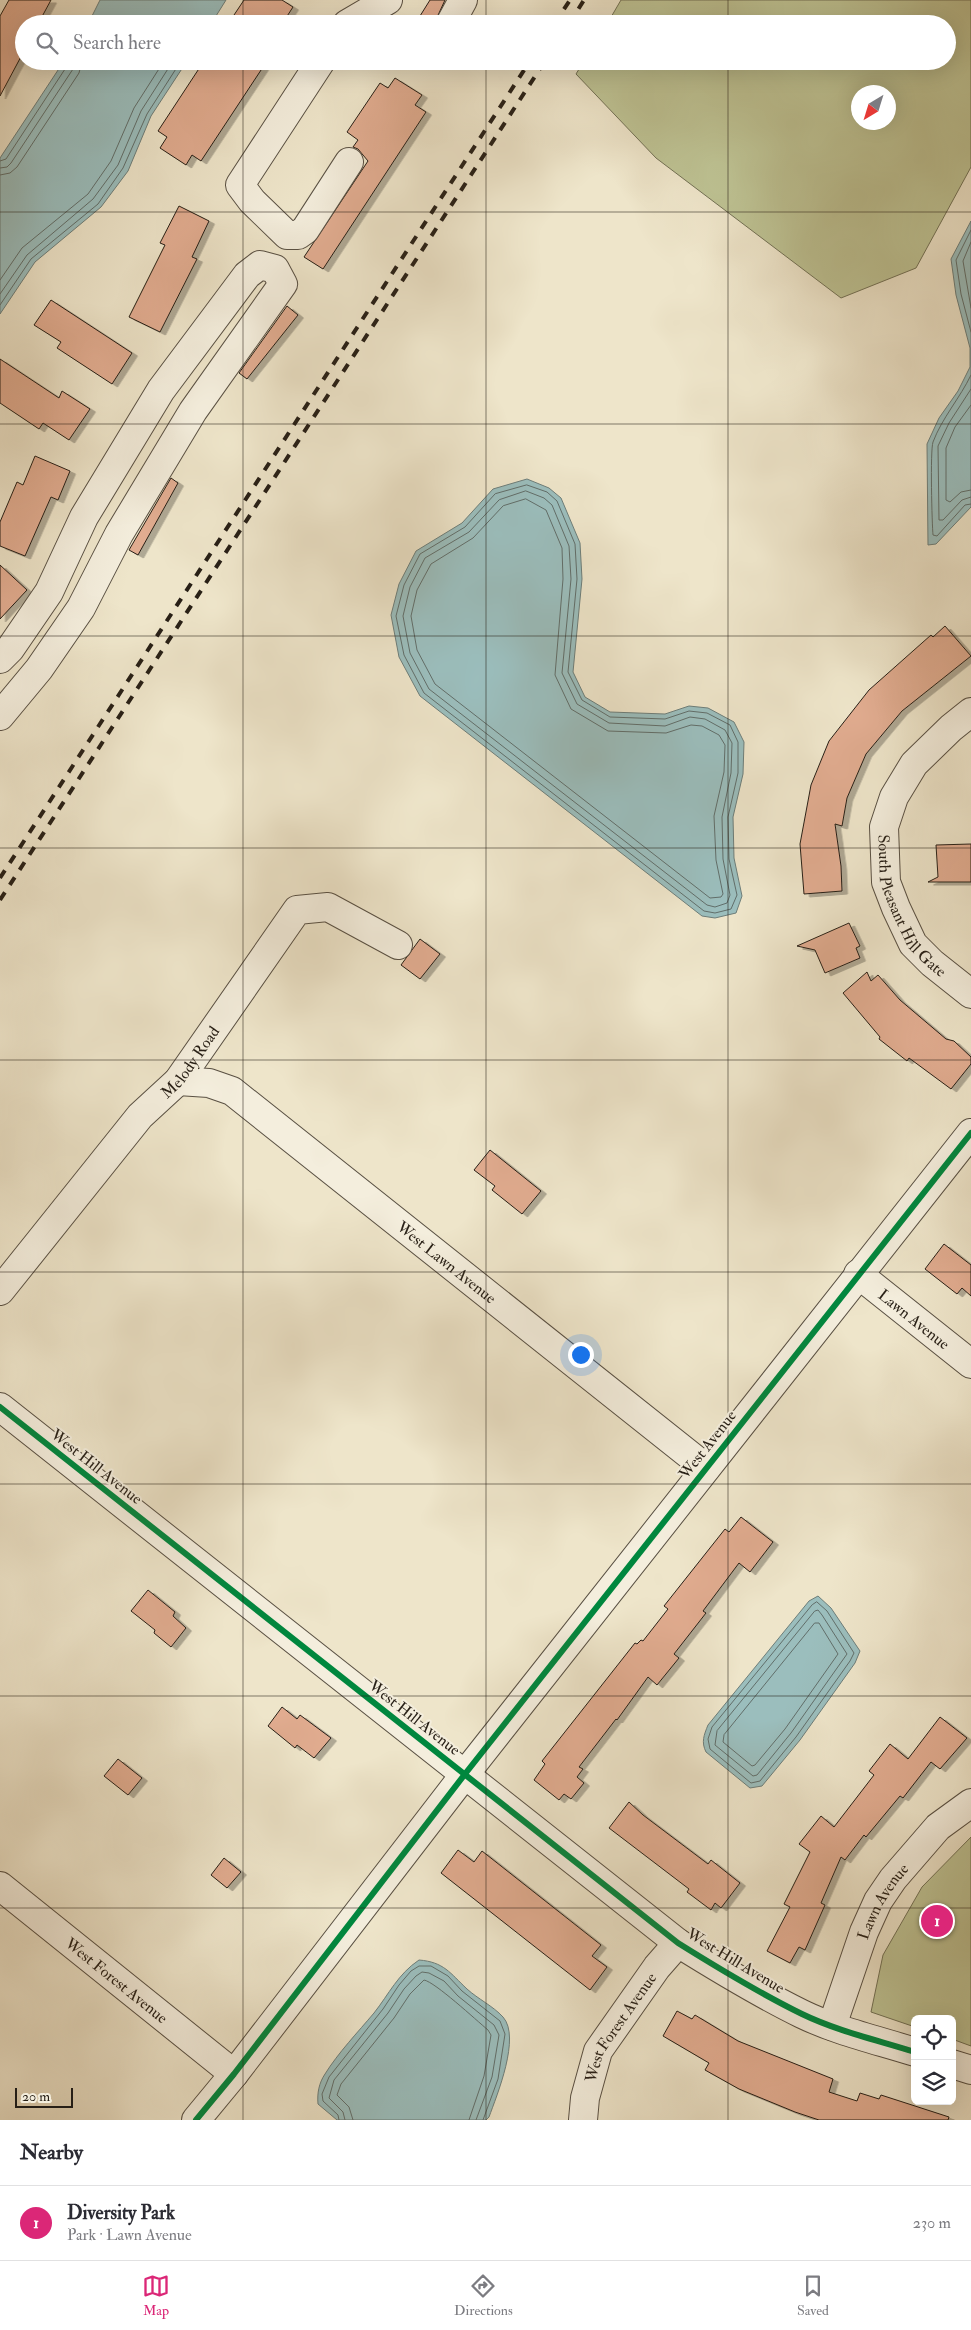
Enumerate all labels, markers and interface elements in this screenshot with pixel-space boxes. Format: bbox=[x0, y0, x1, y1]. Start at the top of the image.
search box bbox=[15, 15, 956, 70]
icon: search bbox=[33, 29, 61, 57]
text: Search here bbox=[73, 31, 161, 55]
north arrow bbox=[851, 85, 896, 130]
street label: South Pleasant Hill Gate bbox=[873, 834, 950, 982]
street label: Melody Road bbox=[157, 1022, 224, 1103]
street label: West Lawn Avenue bbox=[392, 1216, 500, 1309]
street label: Lawn Avenue bbox=[874, 1285, 954, 1354]
your location bbox=[568, 1342, 594, 1368]
street label: West Avenue bbox=[674, 1406, 741, 1484]
street label: West Hill Avenue bbox=[46, 1424, 146, 1509]
street label: West Hill Avenue bbox=[364, 1675, 464, 1760]
street label: Lawn Avenue bbox=[853, 1859, 913, 1942]
pin: 1 bbox=[921, 1902, 953, 1940]
street label: West Hill Avenue bbox=[682, 1923, 788, 1998]
street label: West Forest Avenue bbox=[60, 1933, 172, 2028]
street label: West Forest Avenue bbox=[581, 1969, 661, 2086]
map controls bbox=[911, 2015, 956, 2105]
button: locate bbox=[911, 2015, 956, 2060]
button: layers bbox=[911, 2060, 956, 2105]
scale bar bbox=[15, 2085, 72, 2108]
text: 20 m bbox=[22, 2088, 50, 2105]
text: Nearby bbox=[20, 2139, 83, 2166]
text: Diversity Park bbox=[67, 2201, 175, 2225]
text: 1 bbox=[33, 2213, 39, 2233]
text: 230 m bbox=[913, 2213, 951, 2233]
text: Park · Lawn Avenue bbox=[67, 2225, 192, 2245]
tab: Map bbox=[142, 2272, 170, 2319]
tab: Directions bbox=[454, 2272, 513, 2319]
tab: Saved bbox=[797, 2272, 829, 2319]

